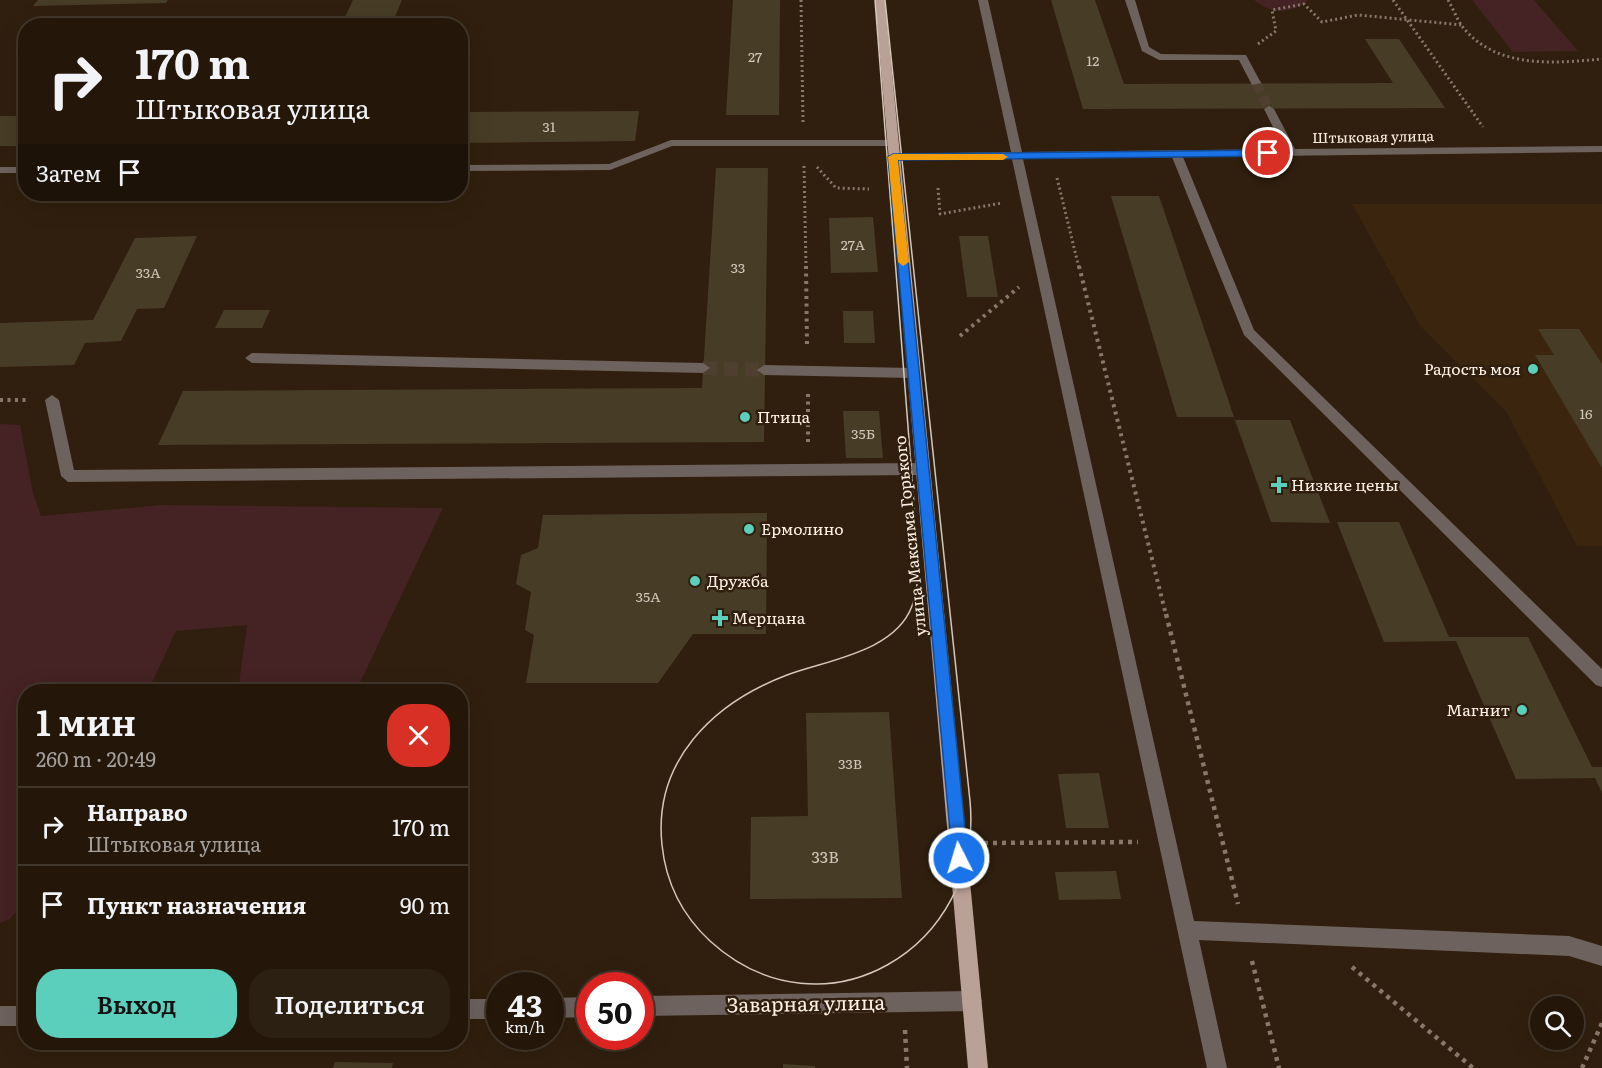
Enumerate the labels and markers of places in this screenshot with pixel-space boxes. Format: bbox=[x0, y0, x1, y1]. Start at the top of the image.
pin bbox=[1242, 127, 1293, 178]
place label: Радость моя bbox=[1424, 356, 1521, 380]
marker: Радость моя bbox=[1526, 362, 1540, 376]
place label: Птица bbox=[757, 404, 811, 428]
marker: Птица bbox=[738, 410, 752, 424]
place label: Низкие цены bbox=[1291, 472, 1398, 496]
marker: Низкие цены bbox=[1272, 478, 1286, 492]
place label: Ермолино bbox=[761, 516, 844, 540]
marker: Ермолино bbox=[742, 522, 756, 536]
place label: Дружба bbox=[707, 568, 769, 592]
marker: Дружба bbox=[688, 574, 702, 588]
place label: Мерцана bbox=[732, 605, 806, 629]
marker: Мерцана bbox=[713, 611, 727, 625]
place label: Магнит bbox=[1446, 697, 1510, 721]
marker: Магнит bbox=[1515, 703, 1529, 717]

